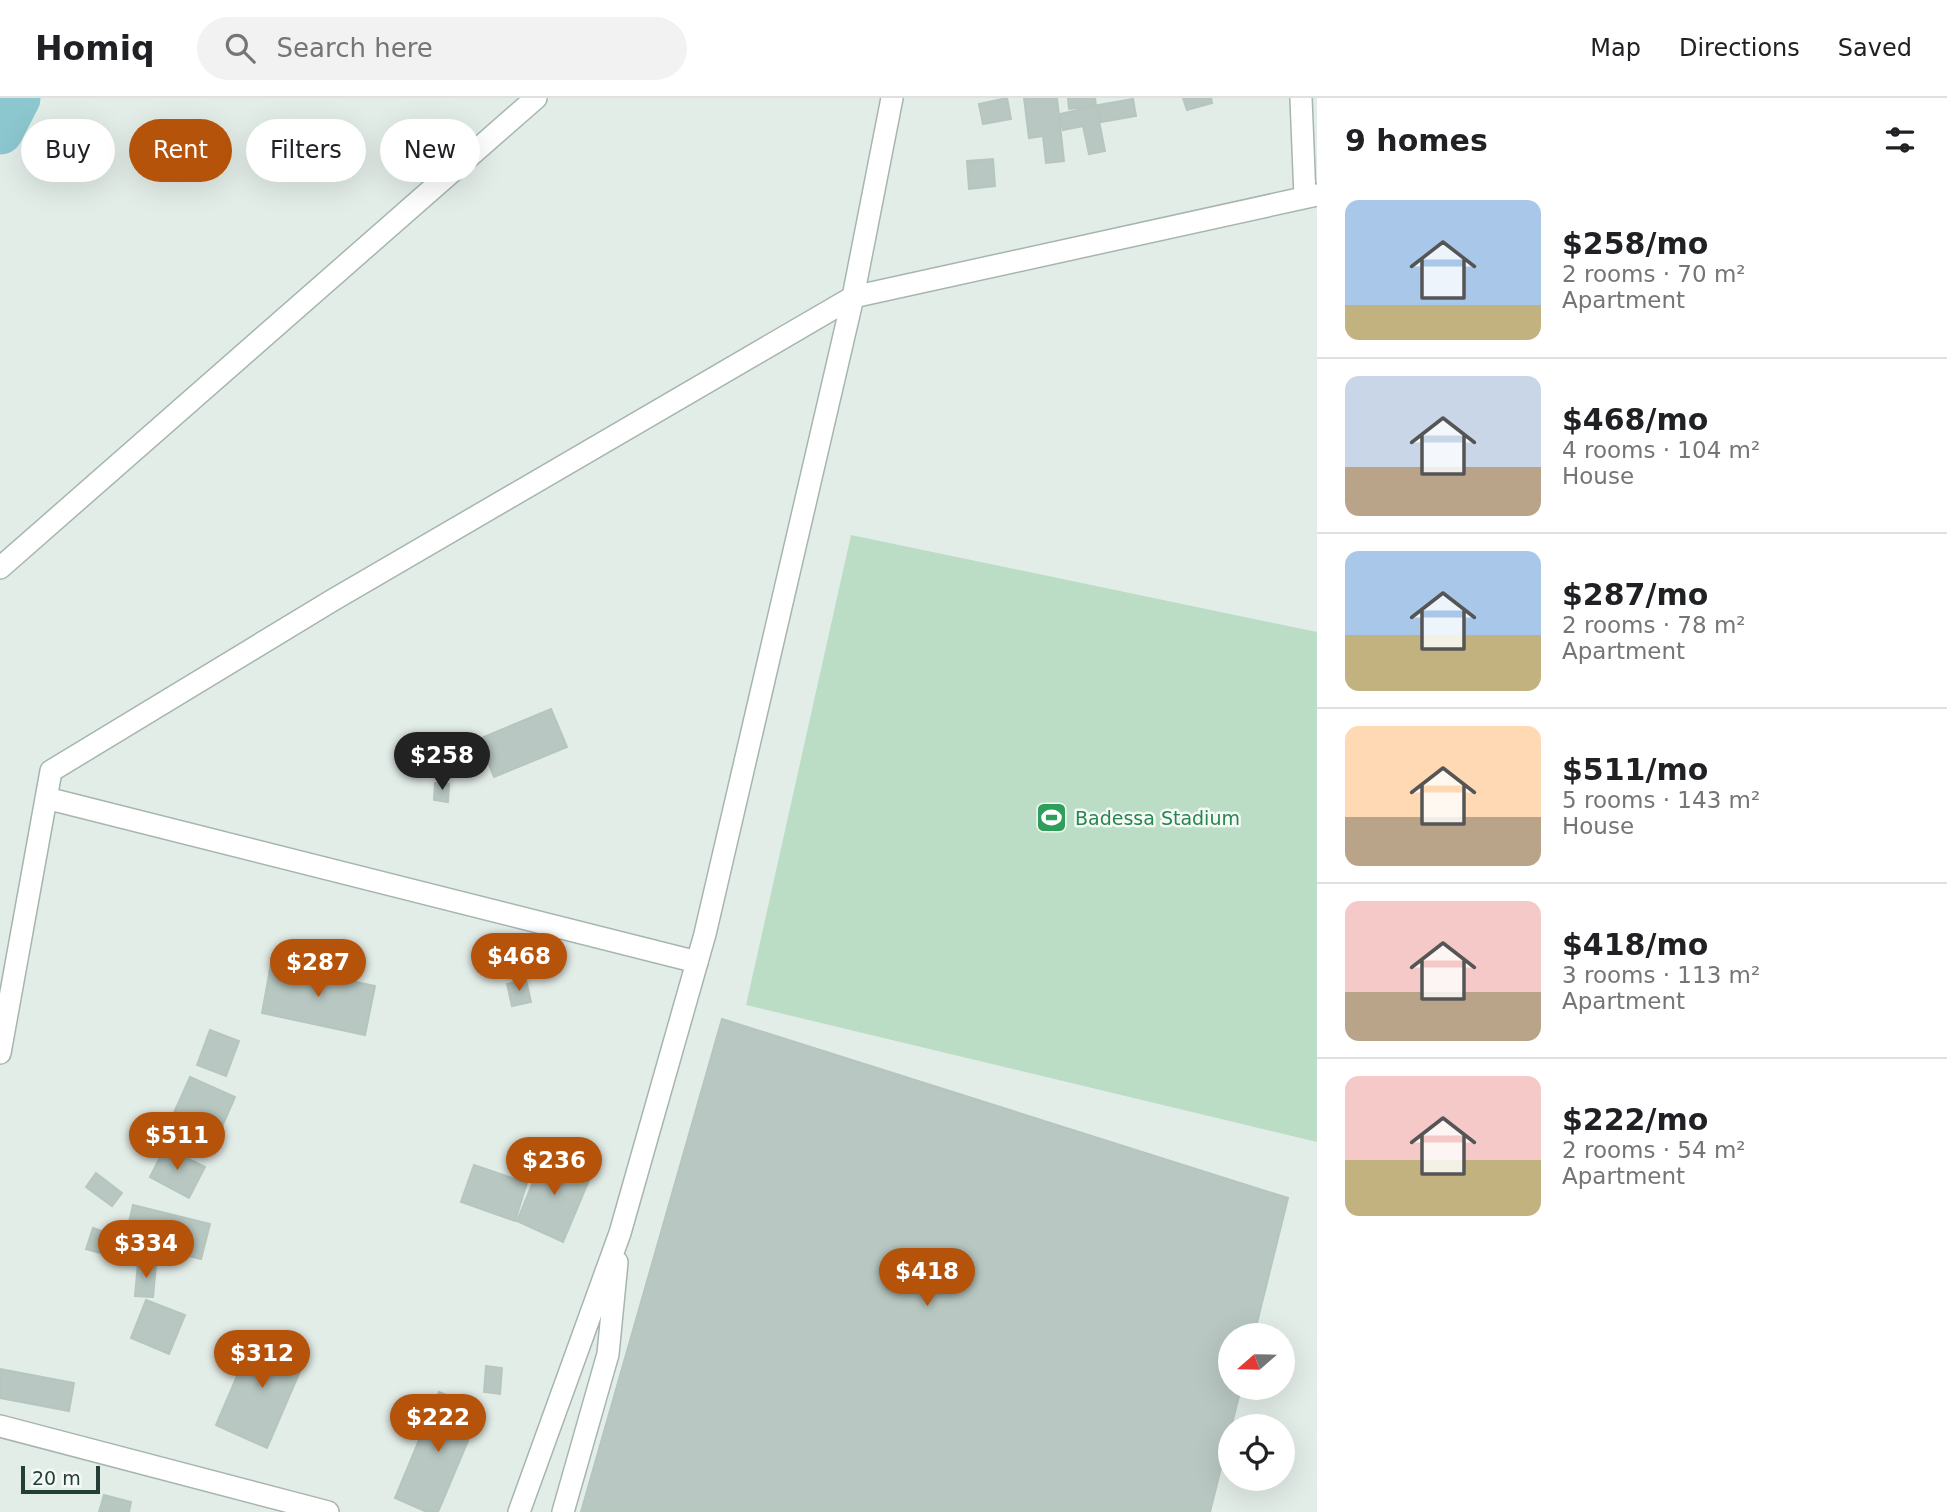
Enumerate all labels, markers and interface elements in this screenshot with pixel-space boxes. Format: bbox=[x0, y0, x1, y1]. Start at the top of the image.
search box bbox=[197, 17, 687, 80]
text: Homiq bbox=[35, 29, 155, 68]
icon: search bbox=[221, 29, 259, 67]
text: Search here bbox=[277, 33, 433, 63]
text: Map bbox=[1590, 34, 1641, 62]
text: Directions bbox=[1679, 34, 1800, 62]
text: Saved bbox=[1838, 34, 1912, 62]
chip: Buy bbox=[21, 119, 115, 182]
chip: Rent bbox=[129, 119, 232, 182]
chip: Filters bbox=[246, 119, 366, 182]
chip: New bbox=[380, 119, 480, 182]
icon: filters bbox=[1881, 121, 1919, 159]
text: 9 homes bbox=[1345, 123, 1488, 158]
text: $258/mo bbox=[1562, 226, 1708, 261]
icon: home bbox=[1401, 228, 1485, 312]
text: 2 rooms · 70 m² bbox=[1562, 261, 1746, 287]
text: Apartment bbox=[1562, 287, 1685, 313]
text: $468/mo bbox=[1562, 402, 1708, 437]
icon: home bbox=[1401, 404, 1485, 488]
text: 4 rooms · 104 m² bbox=[1562, 437, 1760, 463]
text: House bbox=[1562, 463, 1634, 489]
text: $287/mo bbox=[1562, 577, 1708, 612]
icon: home bbox=[1401, 579, 1485, 663]
text: 2 rooms · 78 m² bbox=[1562, 612, 1746, 638]
text: Apartment bbox=[1562, 638, 1685, 664]
pin: $258 bbox=[401, 732, 483, 792]
text: $258 bbox=[410, 742, 474, 768]
text: $511/mo bbox=[1562, 752, 1708, 787]
icon: home bbox=[1401, 754, 1485, 838]
text: 5 rooms · 143 m² bbox=[1562, 787, 1760, 813]
sports icon: Badessa Stadium bbox=[1035, 801, 1069, 835]
place label: Badessa Stadium bbox=[1075, 807, 1240, 829]
text: House bbox=[1562, 813, 1634, 839]
text: $418/mo bbox=[1562, 927, 1708, 962]
icon: home bbox=[1401, 929, 1485, 1013]
pin: $468 bbox=[478, 934, 560, 993]
pin: $287 bbox=[277, 940, 359, 999]
text: $468 bbox=[487, 943, 551, 969]
text: $287 bbox=[286, 949, 350, 975]
text: 3 rooms · 113 m² bbox=[1562, 962, 1760, 988]
text: Apartment bbox=[1562, 988, 1685, 1014]
text: $222/mo bbox=[1562, 1102, 1708, 1137]
icon: home bbox=[1401, 1104, 1485, 1188]
pin: $511 bbox=[136, 1112, 218, 1172]
text: $511 bbox=[145, 1122, 209, 1148]
text: 2 rooms · 54 m² bbox=[1562, 1137, 1746, 1163]
pin: $236 bbox=[513, 1138, 595, 1197]
text: $236 bbox=[522, 1147, 586, 1173]
text: Apartment bbox=[1562, 1163, 1685, 1189]
pin: $334 bbox=[105, 1220, 187, 1280]
text: $334 bbox=[114, 1230, 178, 1256]
pin: $418 bbox=[886, 1248, 968, 1308]
text: $418 bbox=[895, 1258, 959, 1284]
north arrow bbox=[1218, 1323, 1295, 1400]
map controls bbox=[1218, 1323, 1295, 1491]
pin: $312 bbox=[221, 1330, 303, 1390]
text: $312 bbox=[230, 1340, 294, 1366]
pin: $222 bbox=[397, 1394, 479, 1454]
text: $222 bbox=[406, 1404, 470, 1430]
button: locate bbox=[1218, 1414, 1295, 1491]
scale bar bbox=[21, 1463, 100, 1495]
text: 20 m bbox=[32, 1467, 81, 1489]

